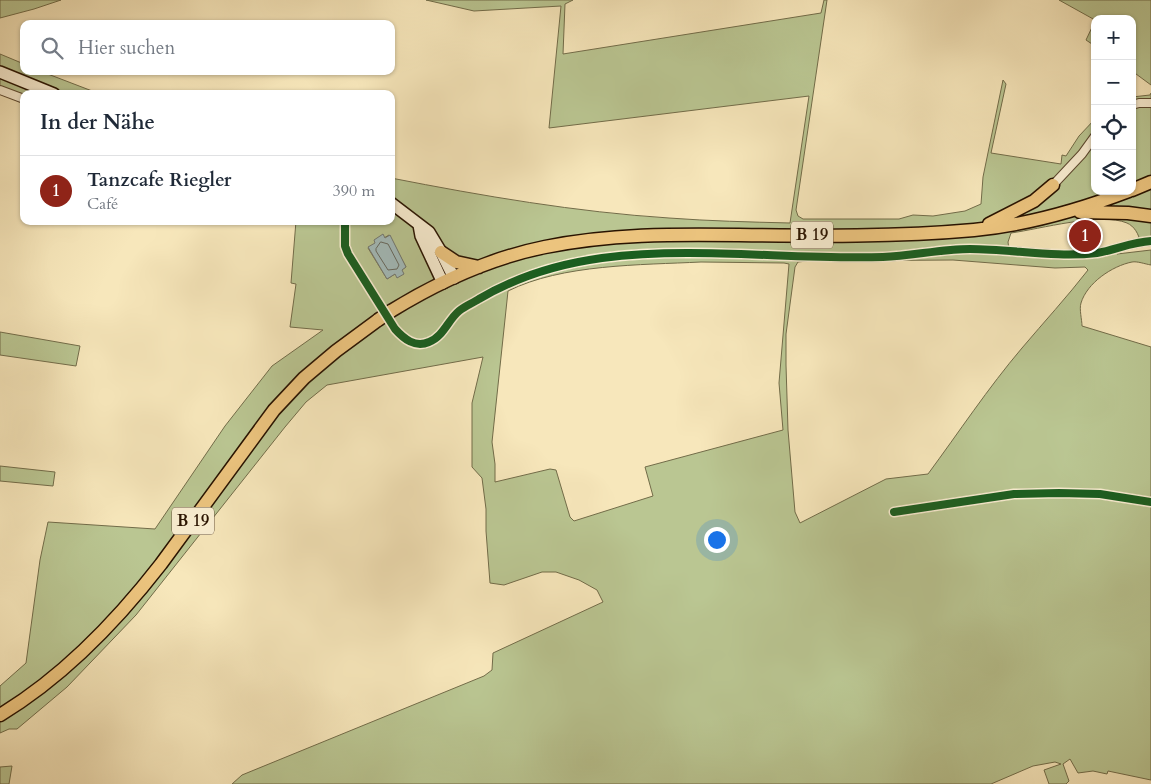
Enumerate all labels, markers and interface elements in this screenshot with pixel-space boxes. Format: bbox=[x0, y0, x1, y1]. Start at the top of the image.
map controls bbox=[1091, 15, 1136, 195]
button: + bbox=[1091, 15, 1136, 60]
search box bbox=[20, 20, 395, 75]
icon: search bbox=[38, 34, 66, 62]
text: Hier suchen bbox=[78, 35, 175, 61]
button: − bbox=[1091, 60, 1136, 105]
button: locate bbox=[1091, 105, 1136, 150]
text: In der Nähe bbox=[40, 108, 155, 137]
button: layers bbox=[1091, 150, 1136, 195]
text: Tanzcafe Riegler bbox=[87, 167, 231, 193]
text: 1 bbox=[52, 180, 60, 202]
text: 390 m bbox=[333, 180, 375, 202]
text: Café bbox=[87, 193, 118, 215]
pin: 1 bbox=[1069, 217, 1101, 255]
road number: B 19 bbox=[791, 222, 833, 248]
road number: B 19 bbox=[172, 508, 214, 534]
your location bbox=[704, 527, 730, 553]

